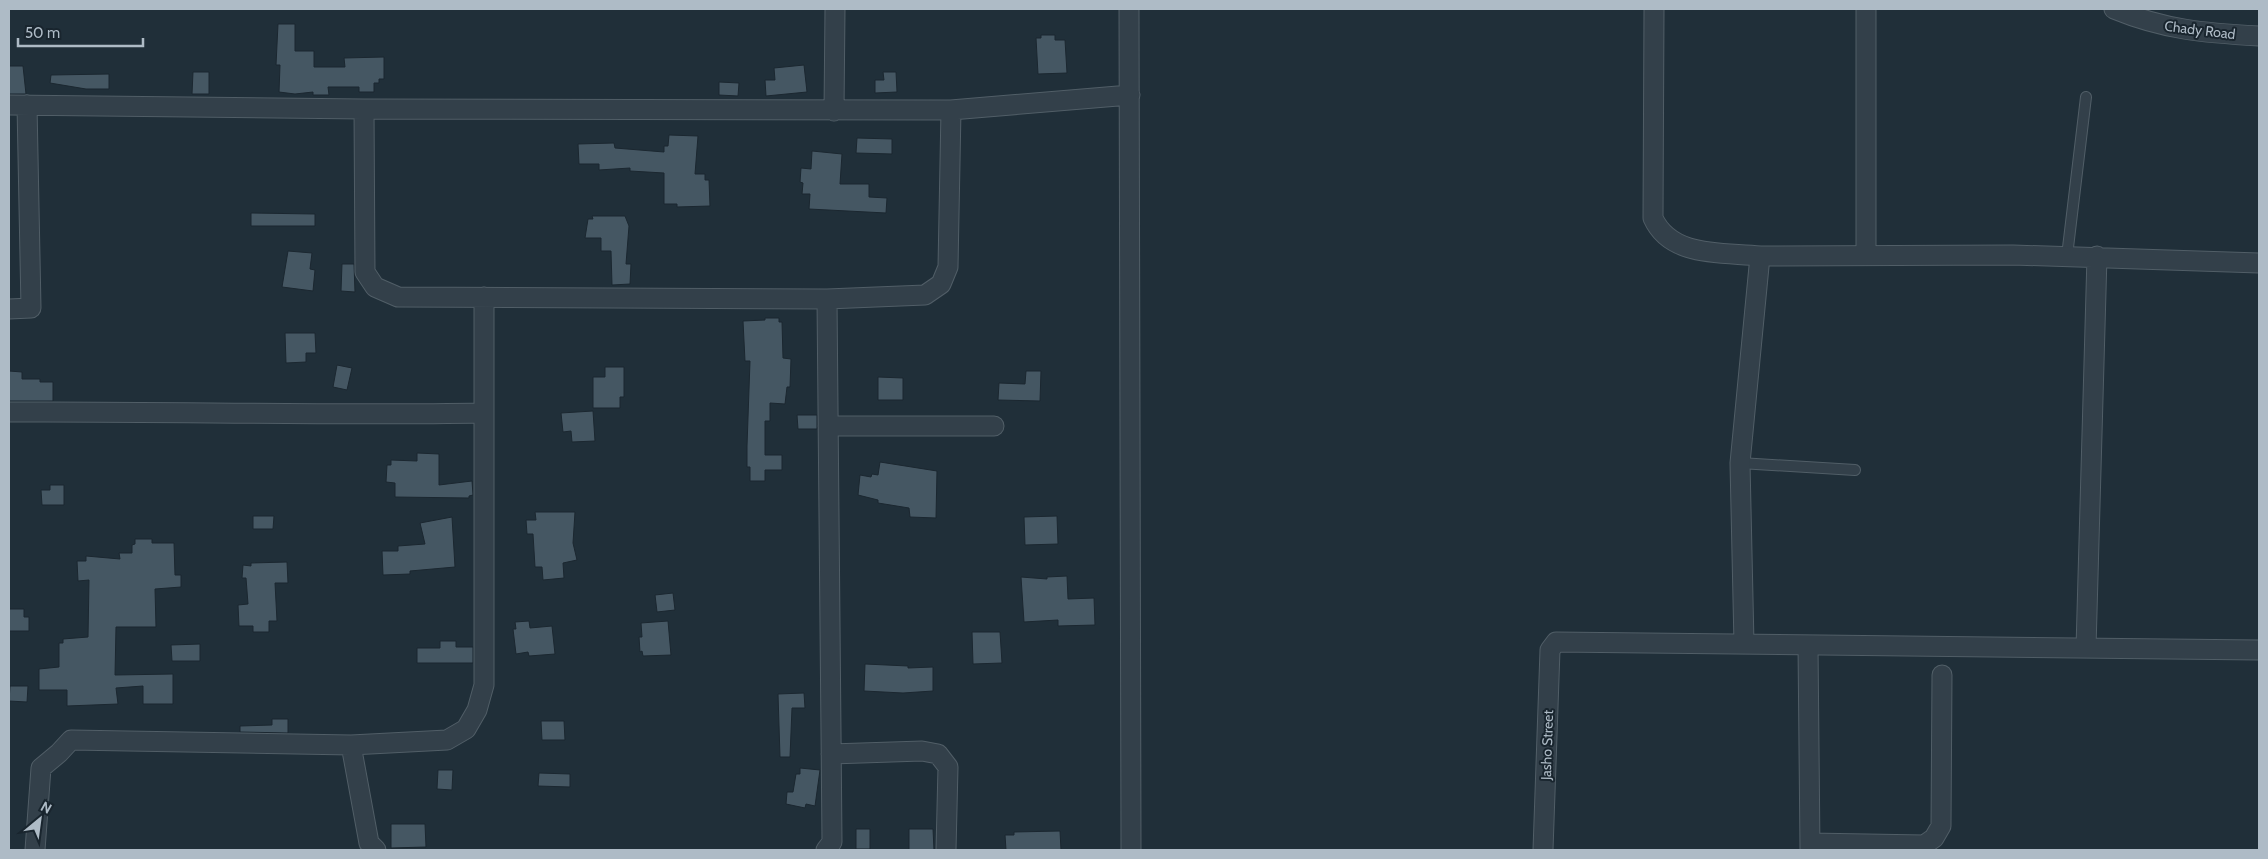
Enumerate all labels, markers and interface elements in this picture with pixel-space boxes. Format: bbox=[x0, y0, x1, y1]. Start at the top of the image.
scale bar bbox=[18, 15, 142, 47]
street label: Chady Road bbox=[2164, 17, 2236, 43]
text: 50 m bbox=[25, 24, 60, 42]
street label: Jasho Street bbox=[1537, 709, 1557, 781]
north arrow bbox=[15, 794, 65, 844]
text: N bbox=[38, 797, 55, 818]

